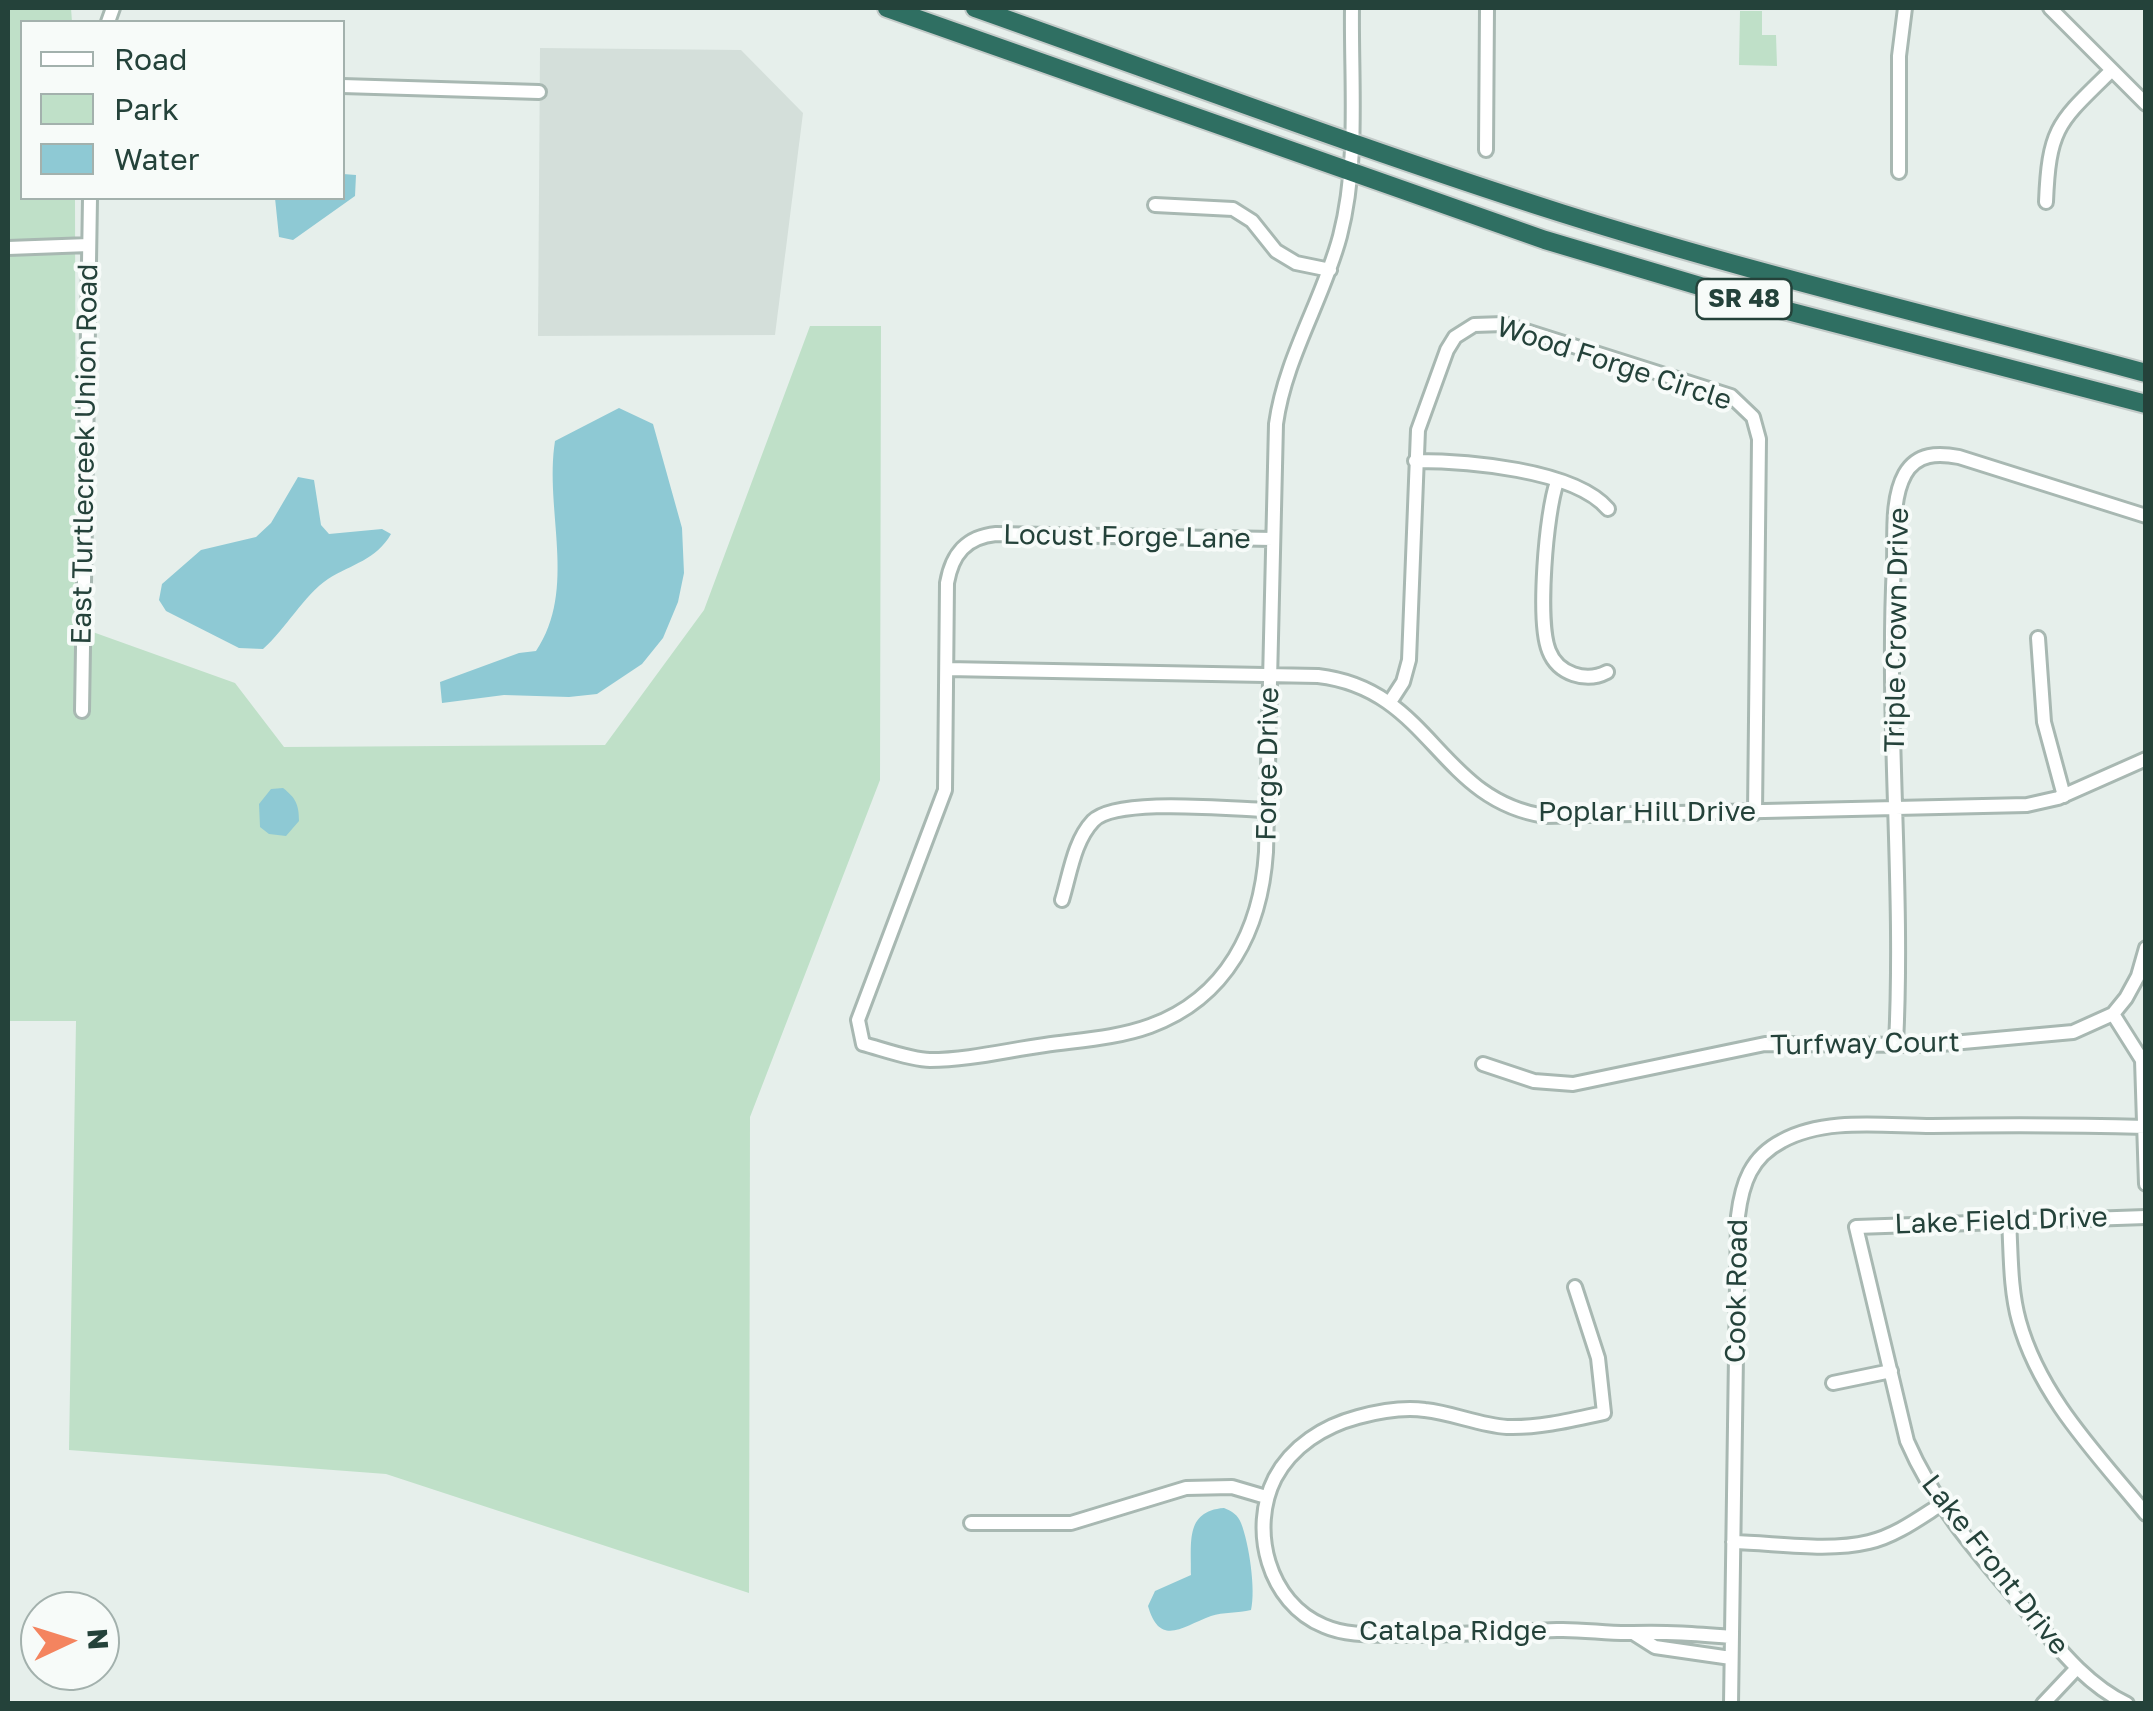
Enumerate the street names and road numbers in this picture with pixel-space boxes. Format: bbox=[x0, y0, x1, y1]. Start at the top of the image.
street label: East Turtlecreek Union Road bbox=[65, 263, 105, 645]
road number: SR 48 bbox=[1696, 279, 1792, 319]
street label: Wood Forge Circle bbox=[1492, 310, 1736, 418]
street label: Triple Crown Drive bbox=[1878, 507, 1916, 753]
street label: Locust Forge Lane bbox=[1003, 518, 1251, 556]
street label: Forge Drive bbox=[1250, 687, 1286, 841]
street label: Poplar Hill Drive bbox=[1538, 795, 1756, 829]
street label: Turfway Court bbox=[1770, 1026, 1960, 1062]
street label: Lake Field Drive bbox=[1894, 1200, 2108, 1242]
street label: Cook Road bbox=[1719, 1219, 1755, 1363]
street label: Lake Front Drive bbox=[1914, 1468, 2076, 1662]
street label: Catalpa Ridge bbox=[1359, 1614, 1547, 1648]

